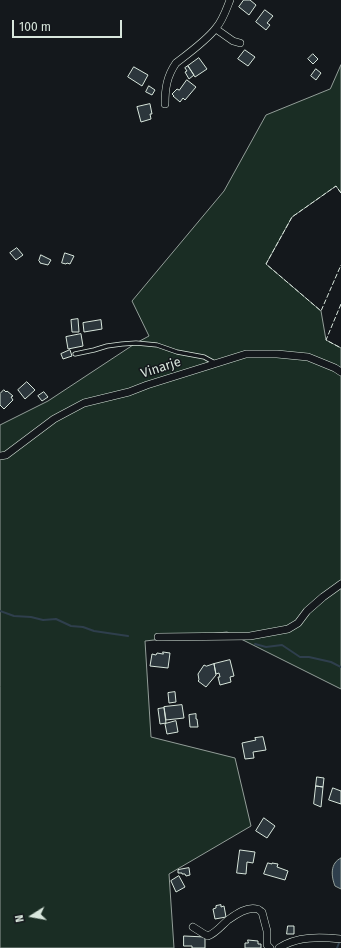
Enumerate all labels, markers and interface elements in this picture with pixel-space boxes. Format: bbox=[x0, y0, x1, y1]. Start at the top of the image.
scale bar bbox=[14, 12, 124, 38]
text: 100 m bbox=[19, 20, 51, 34]
street label: Vinarje bbox=[139, 354, 183, 382]
north arrow bbox=[12, 896, 52, 936]
text: N bbox=[13, 914, 27, 923]

